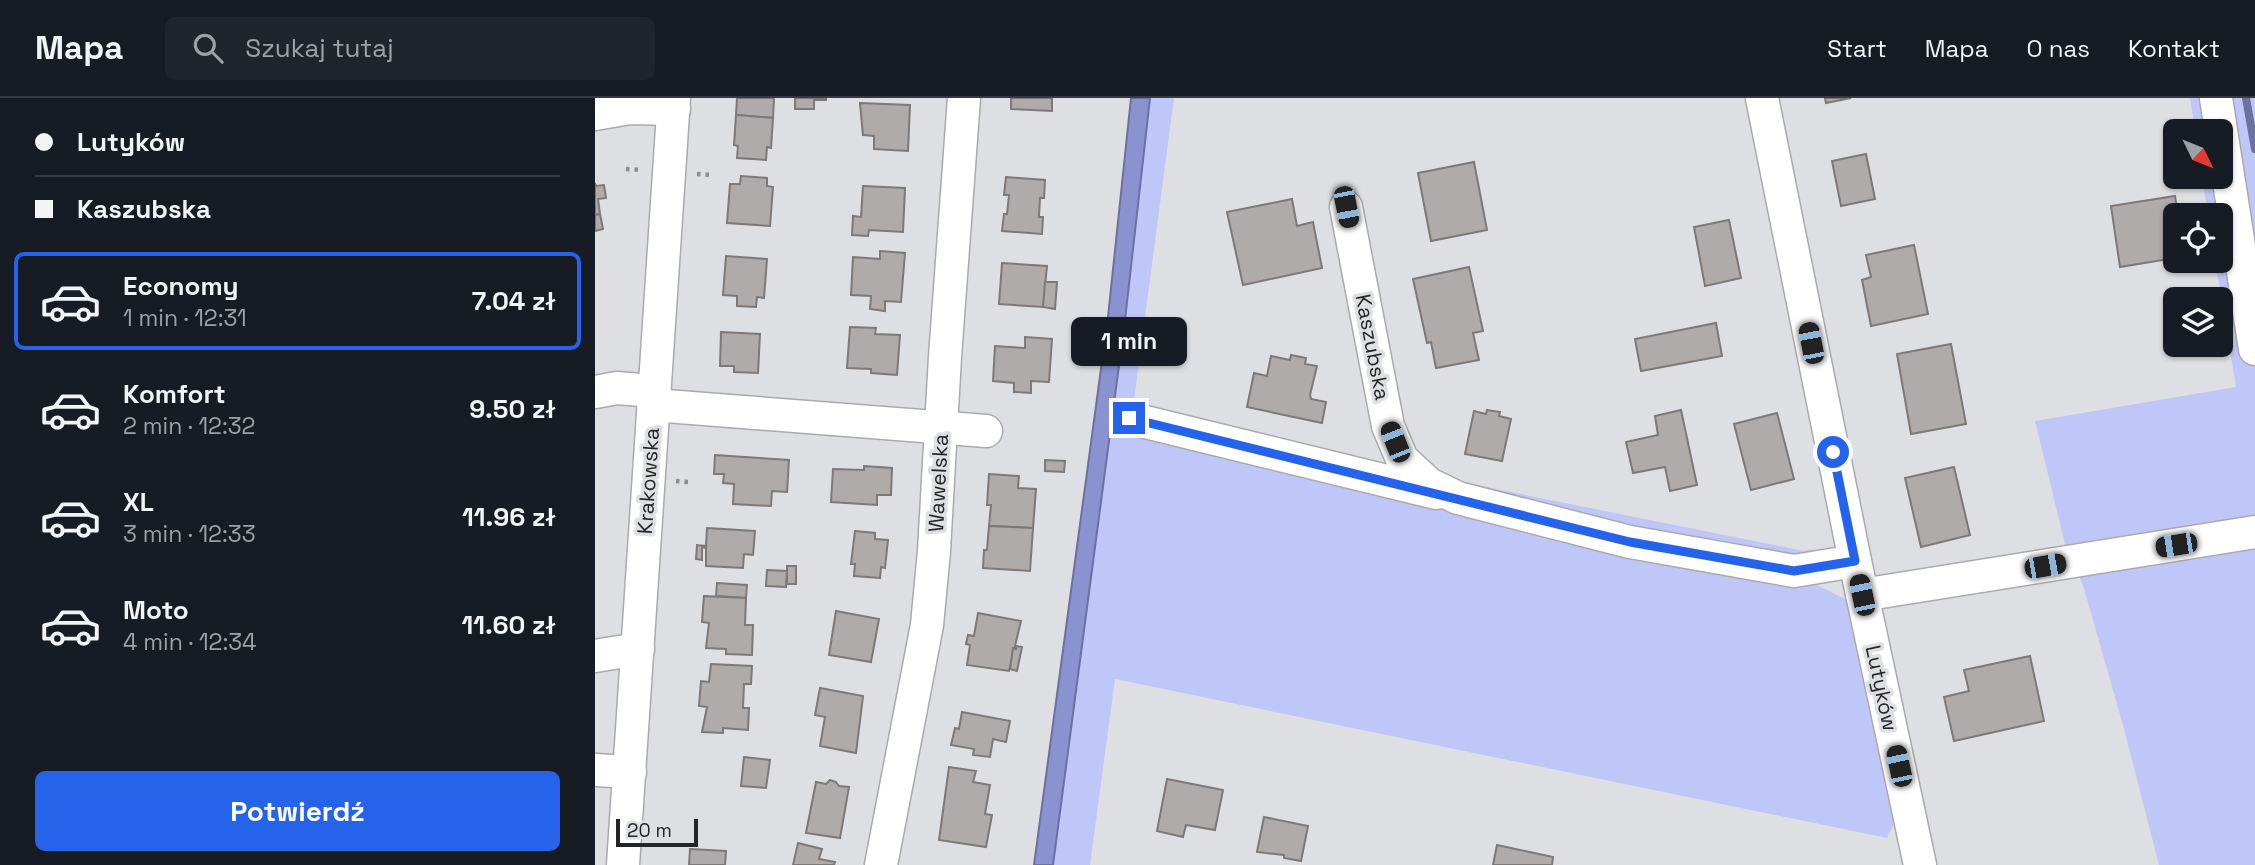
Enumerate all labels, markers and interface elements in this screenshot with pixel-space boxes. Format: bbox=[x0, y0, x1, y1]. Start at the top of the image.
search box bbox=[165, 17, 655, 80]
text: Mapa bbox=[35, 27, 123, 69]
icon: search bbox=[189, 29, 227, 67]
text: Szukaj tutaj bbox=[245, 31, 394, 65]
text: Start bbox=[1827, 33, 1887, 64]
text: Mapa bbox=[1925, 33, 1989, 64]
text: O nas bbox=[2027, 33, 2090, 64]
text: Kontakt bbox=[2128, 33, 2220, 64]
north arrow bbox=[2163, 119, 2233, 189]
map controls bbox=[2163, 119, 2233, 357]
text: Lutyków bbox=[77, 125, 185, 159]
car bbox=[1332, 184, 1361, 230]
text: Kaszubska bbox=[77, 192, 211, 226]
button: locate bbox=[2163, 203, 2233, 273]
text: Economy bbox=[123, 269, 239, 303]
icon: car bbox=[39, 270, 102, 333]
text: 7.04 zł bbox=[472, 284, 556, 318]
button: layers bbox=[2163, 287, 2233, 357]
street label: Kaszubska bbox=[1350, 292, 1396, 402]
text: 1 min · 12:31 bbox=[123, 303, 247, 333]
callout: 1 min bbox=[1071, 316, 1187, 366]
car bbox=[1797, 320, 1826, 366]
text: 1 min bbox=[1101, 326, 1157, 356]
text: Komfort bbox=[123, 377, 226, 411]
icon: car bbox=[39, 378, 102, 441]
text: 9.50 zł bbox=[469, 392, 556, 426]
route end bbox=[1113, 402, 1145, 434]
text: 2 min · 12:32 bbox=[123, 411, 255, 441]
car bbox=[1378, 419, 1413, 465]
street label: Krakowska bbox=[631, 427, 665, 535]
street label: Wawelska bbox=[922, 433, 954, 533]
route start bbox=[1817, 436, 1849, 468]
text: XL bbox=[123, 485, 154, 519]
icon: car bbox=[39, 486, 102, 549]
text: 11.96 zł bbox=[462, 500, 556, 534]
text: 3 min · 12:33 bbox=[123, 519, 256, 549]
car bbox=[2154, 531, 2199, 559]
car bbox=[2023, 552, 2068, 580]
car bbox=[1848, 572, 1877, 618]
text: Moto bbox=[123, 593, 189, 627]
icon: car bbox=[39, 594, 102, 657]
text: 11.60 zł bbox=[461, 608, 556, 642]
text: 4 min · 12:34 bbox=[123, 627, 257, 657]
street label: Lutyków bbox=[1860, 643, 1904, 733]
car bbox=[1885, 743, 1914, 789]
button: Potwierdź bbox=[35, 771, 560, 851]
scale bar bbox=[616, 816, 698, 848]
text: 20 m bbox=[627, 818, 672, 843]

